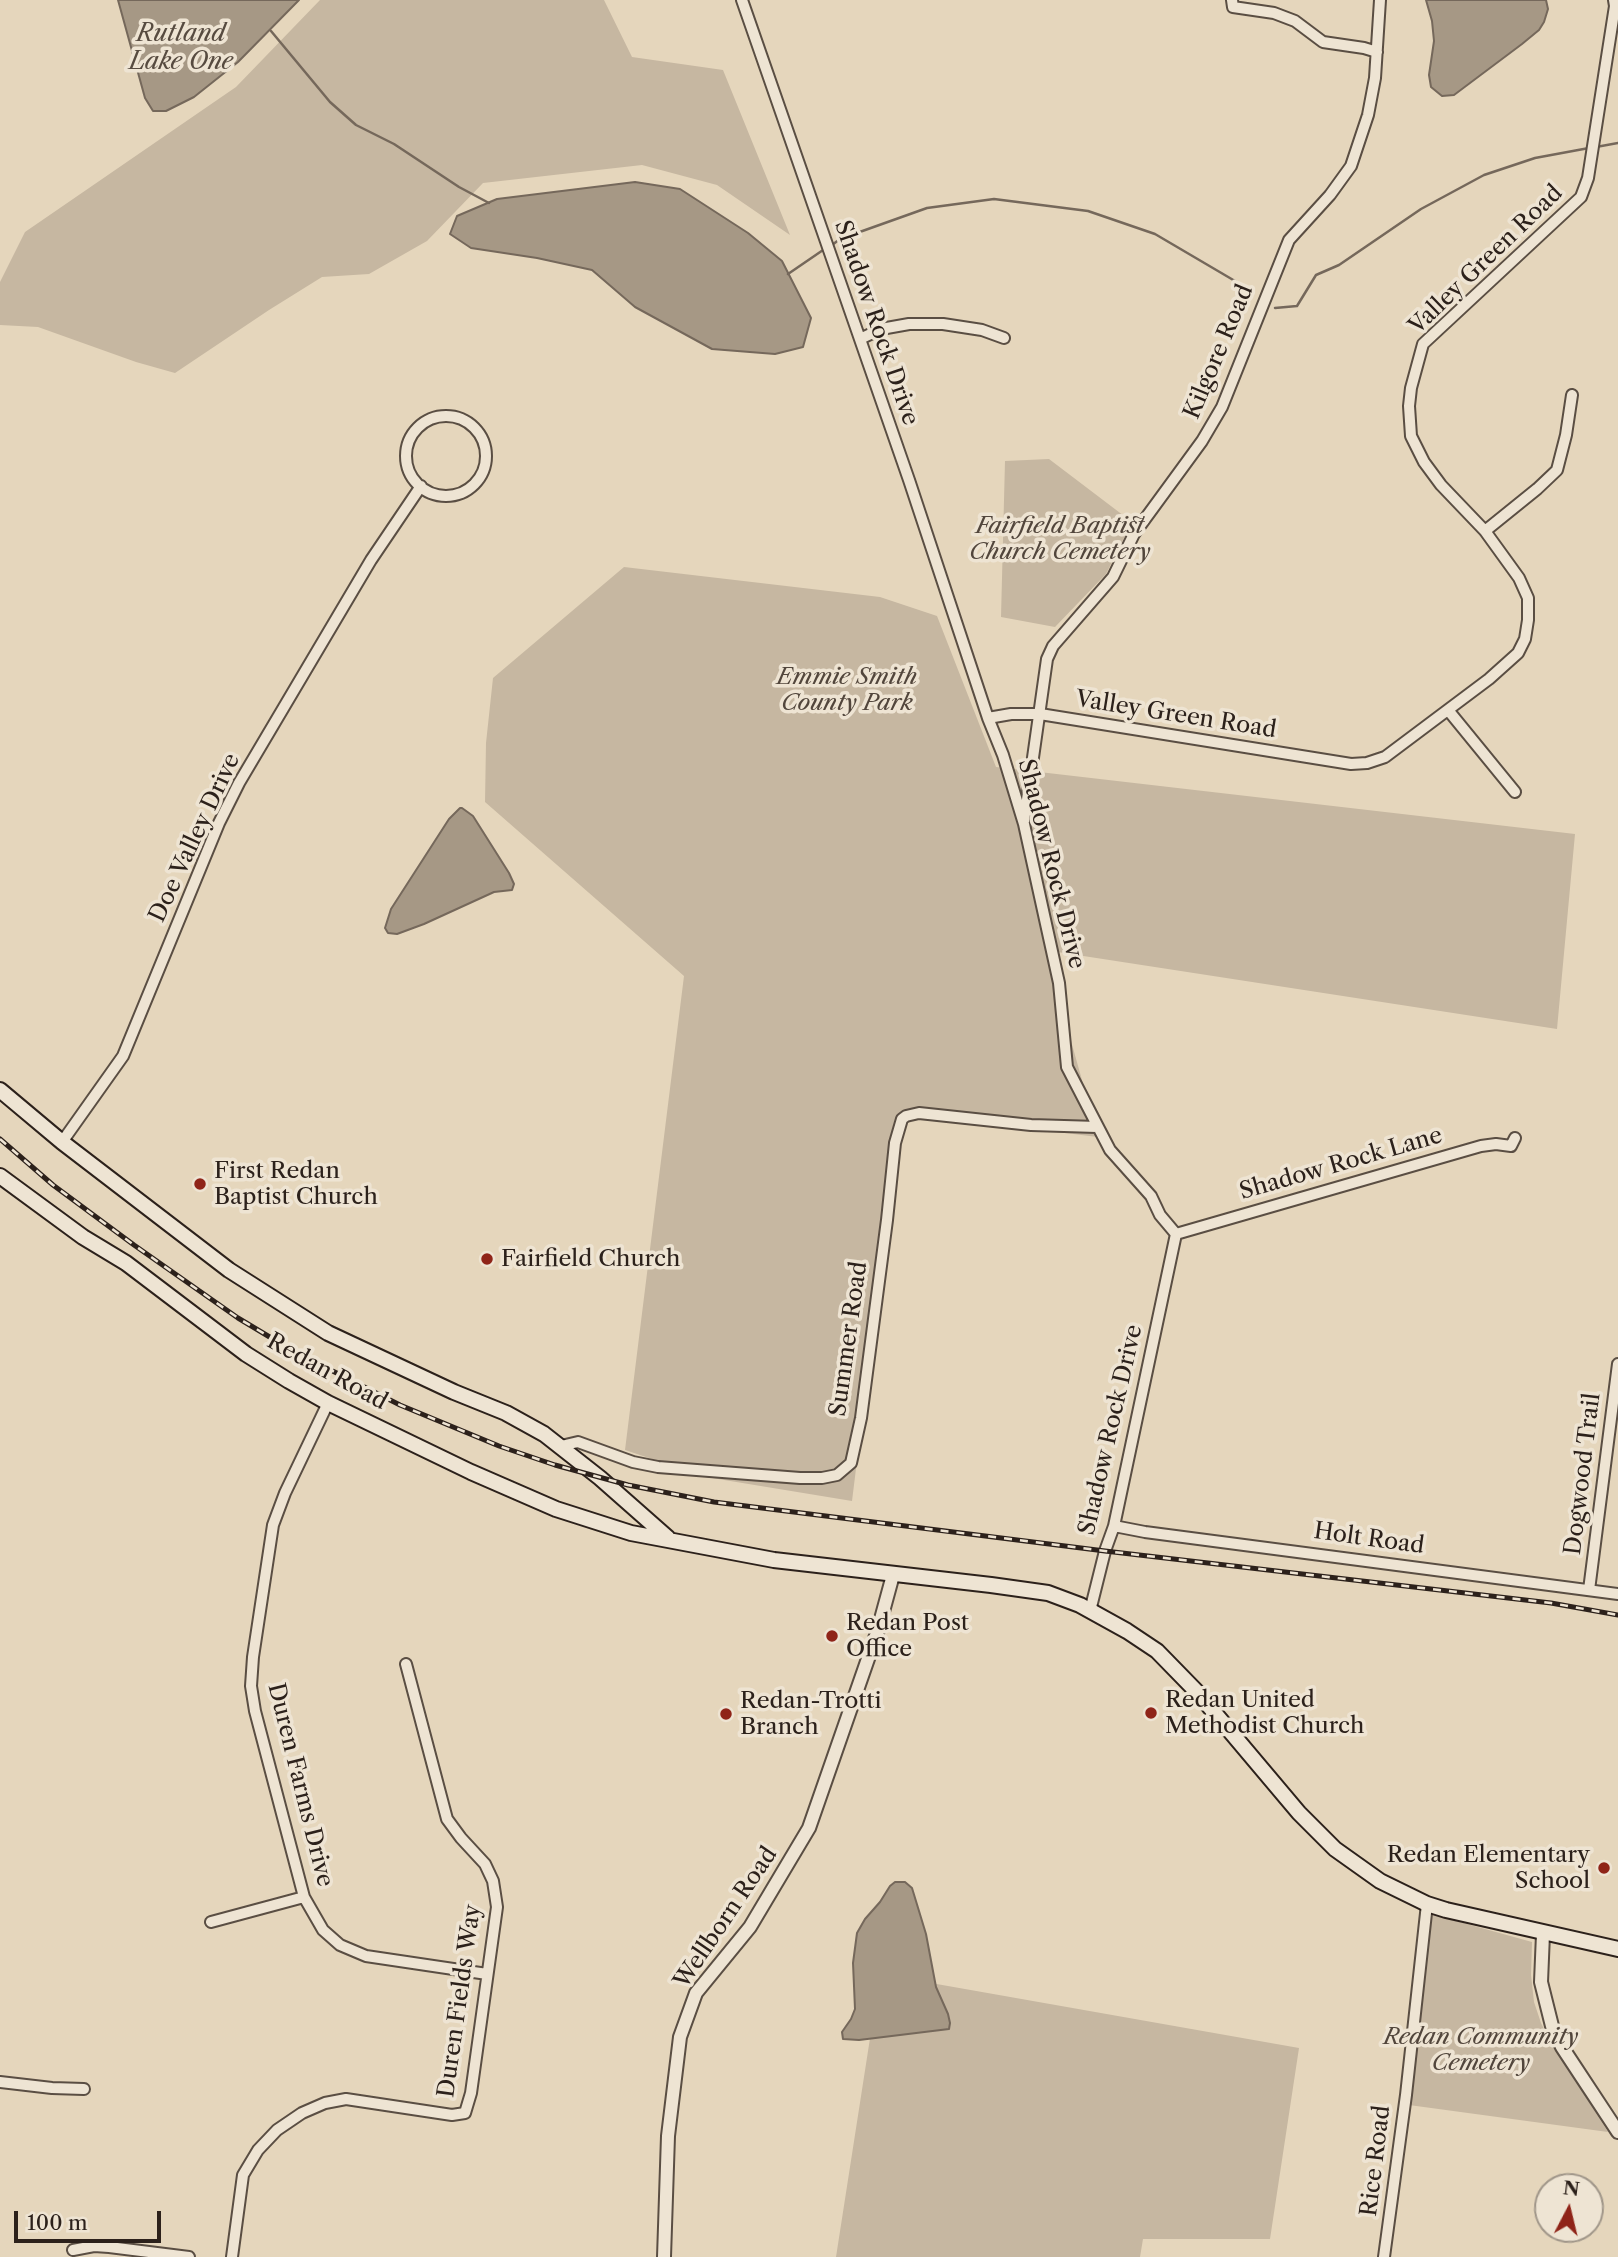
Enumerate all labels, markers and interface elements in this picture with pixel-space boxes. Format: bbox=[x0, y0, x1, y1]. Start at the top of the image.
water label: Rutland Lake One bbox=[129, 20, 233, 76]
street label: Valley Green Road bbox=[1404, 180, 1568, 340]
street label: Shadow Rock Drive bbox=[828, 217, 924, 429]
street label: Kilgore Road bbox=[1178, 281, 1260, 423]
park label: Fairfield Baptist Church Cemetery bbox=[969, 512, 1151, 566]
park label: Emmie Smith County Park bbox=[777, 663, 917, 717]
street label: Valley Green Road bbox=[1074, 686, 1278, 744]
street label: Doe Valley Drive bbox=[144, 749, 246, 927]
street label: Shadow Rock Drive bbox=[1012, 756, 1090, 972]
street label: Shadow Rock Lane bbox=[1236, 1122, 1446, 1206]
place label: First Redan Baptist Church bbox=[214, 1157, 378, 1211]
marker: First Redan Baptist Church bbox=[192, 1176, 208, 1192]
place label: Fairfield Church bbox=[501, 1245, 680, 1273]
marker: Fairfield Church bbox=[479, 1251, 495, 1267]
street label: Summer Road bbox=[824, 1260, 874, 1418]
street label: Shadow Rock Drive bbox=[1073, 1322, 1149, 1538]
street label: Redan Road bbox=[262, 1328, 392, 1416]
street label: Dogwood Trail bbox=[1559, 1391, 1607, 1557]
street label: Holt Road bbox=[1312, 1518, 1426, 1560]
place label: Redan Post Office bbox=[846, 1609, 969, 1663]
marker: Redan Post Office bbox=[824, 1628, 840, 1644]
street label: Duren Farms Drive bbox=[261, 1680, 339, 1890]
place label: Redan United Methodist Church bbox=[1165, 1686, 1365, 1740]
place label: Redan-Trotti Branch bbox=[740, 1687, 881, 1741]
marker: Redan United Methodist Church bbox=[1143, 1705, 1159, 1721]
marker: Redan-Trotti Branch bbox=[718, 1706, 734, 1722]
place label: Redan Elementary School bbox=[1387, 1841, 1590, 1895]
street label: Wellborn Road bbox=[668, 1842, 784, 1994]
marker: Redan Elementary School bbox=[1596, 1860, 1612, 1876]
street label: Duren Fields Way bbox=[433, 1903, 487, 2099]
park label: Redan Community Cemetery bbox=[1384, 2023, 1578, 2077]
street label: Rice Road bbox=[1355, 2104, 1397, 2218]
north arrow bbox=[1534, 2173, 1604, 2243]
text: N bbox=[1562, 2176, 1581, 2201]
scale bar bbox=[18, 2198, 164, 2242]
text: 100 m bbox=[27, 2210, 88, 2235]

